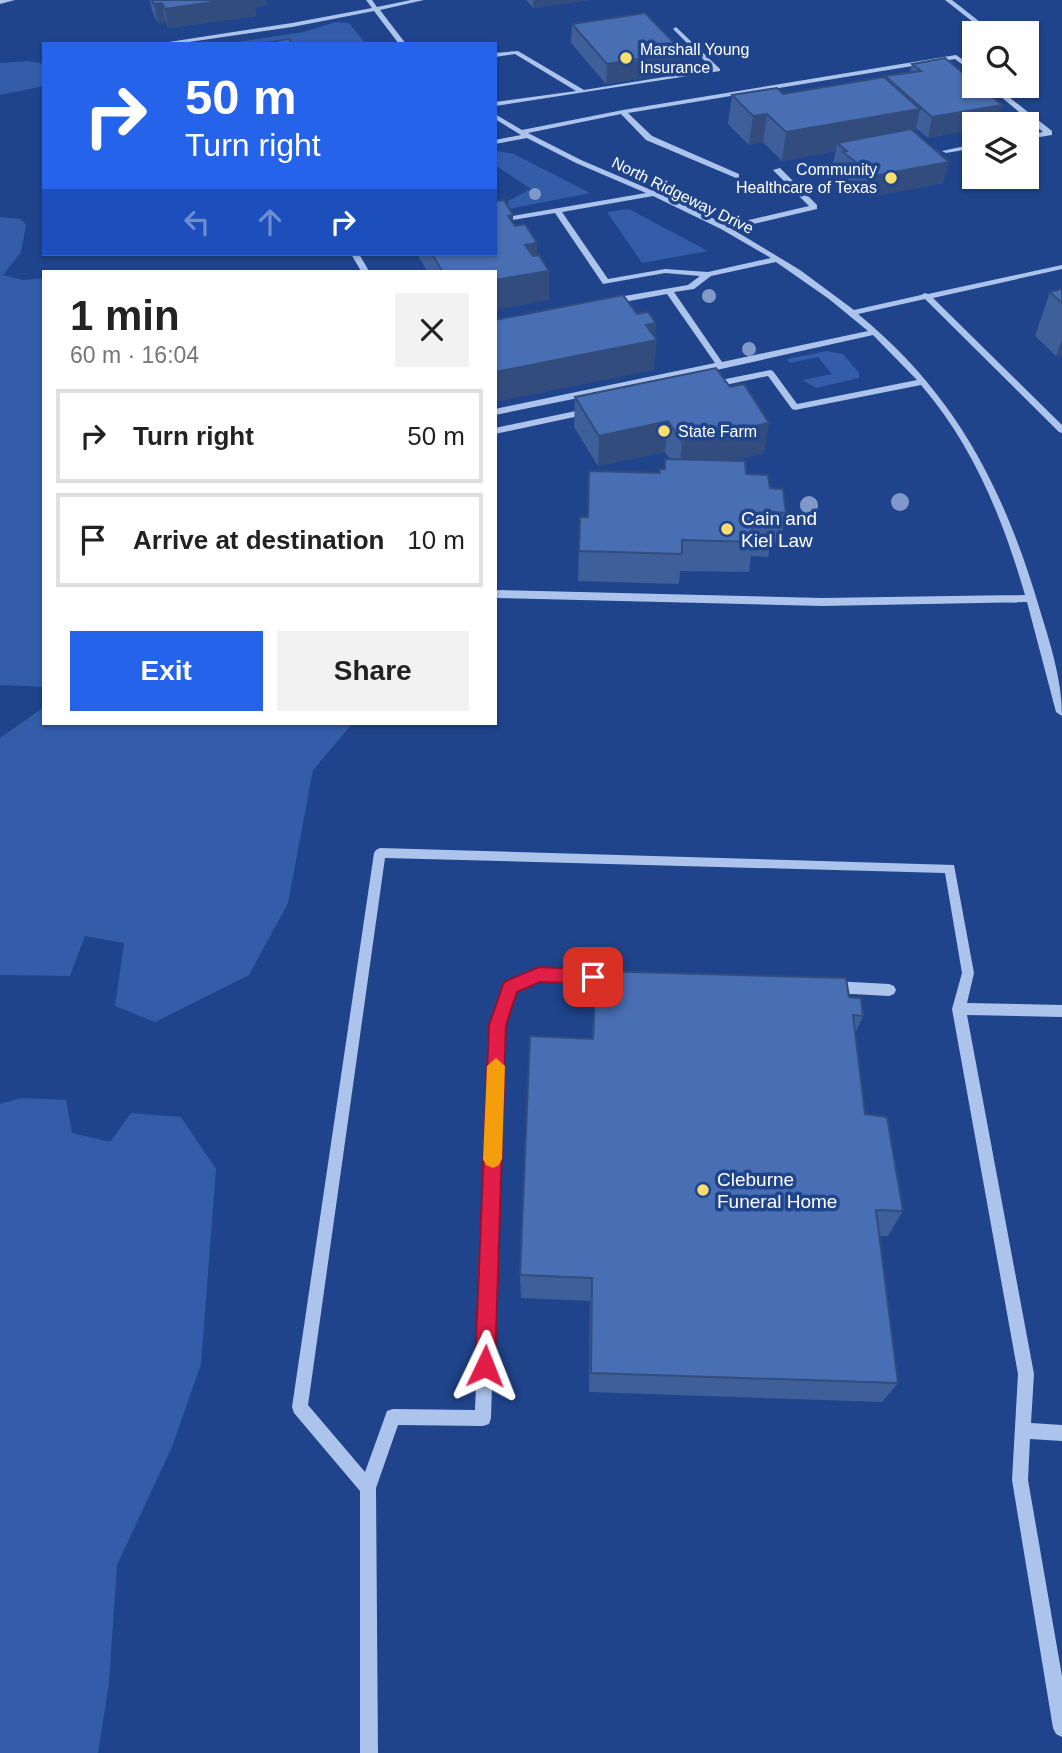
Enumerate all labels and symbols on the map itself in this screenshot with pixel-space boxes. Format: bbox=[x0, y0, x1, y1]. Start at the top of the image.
place label: Marshall Young Insurance bbox=[640, 41, 749, 76]
marker: Marshall Young Insurance bbox=[618, 50, 634, 66]
street label: North Ridgeway Drive bbox=[609, 154, 757, 237]
place label: Community Healthcare of Texas bbox=[736, 161, 877, 196]
marker: Community Healthcare of Texas bbox=[883, 170, 899, 186]
marker: State Farm bbox=[656, 423, 672, 439]
place label: State Farm bbox=[678, 423, 757, 440]
place label: Cain and Kiel Law bbox=[741, 508, 817, 551]
marker: Cain and Kiel Law bbox=[719, 521, 735, 537]
pin bbox=[563, 947, 623, 1007]
place label: Cleburne Funeral Home bbox=[717, 1169, 837, 1212]
marker: Cleburne Funeral Home bbox=[695, 1182, 711, 1198]
position arrow bbox=[448, 1329, 522, 1403]

